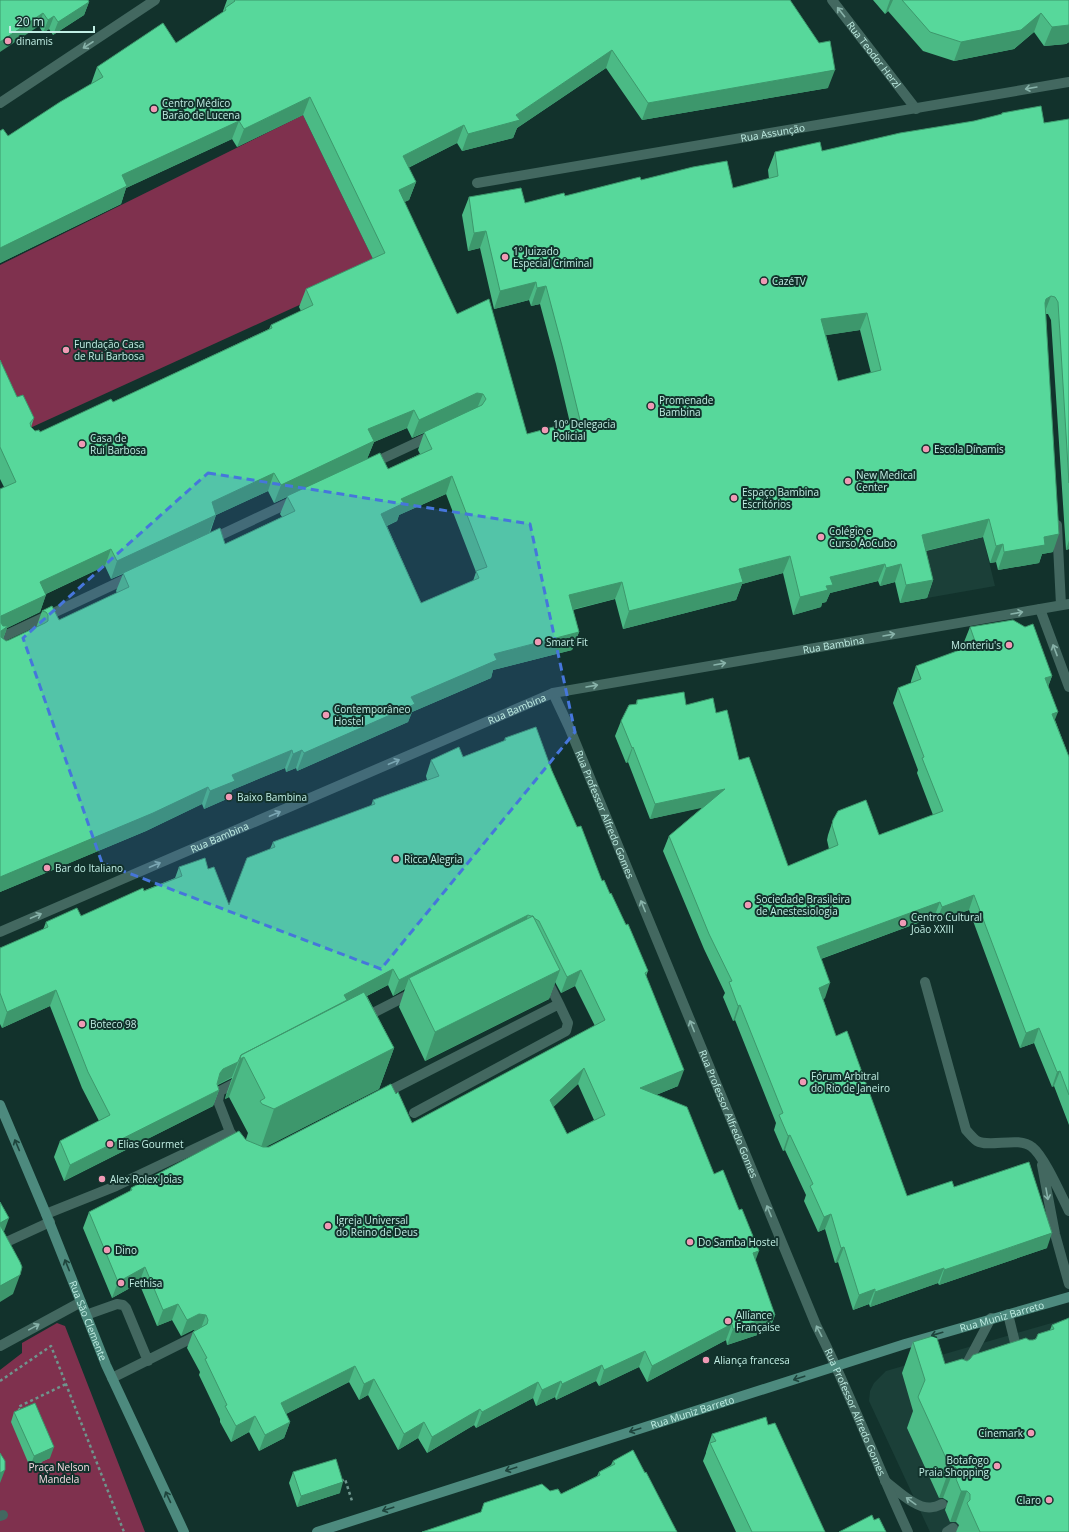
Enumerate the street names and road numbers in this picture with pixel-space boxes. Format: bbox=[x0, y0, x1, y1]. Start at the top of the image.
street label: Rua Teodor Herzl bbox=[844, 18, 904, 91]
street label: Rua Assunção bbox=[740, 120, 806, 145]
street label: Rua Bambina bbox=[802, 632, 865, 657]
street label: Rua Bambina bbox=[486, 690, 548, 727]
street label: Rua Professor Alfredo Gomes bbox=[572, 748, 638, 881]
street label: Rua Bambina bbox=[188, 818, 251, 856]
street label: Rua Professor Alfredo Gomes bbox=[696, 1048, 762, 1180]
street label: Rua São Clemente bbox=[66, 1279, 111, 1363]
street label: Rua Muniz Barreto bbox=[958, 1298, 1046, 1335]
street label: Rua Professor Alfredo Gomes bbox=[821, 1346, 889, 1478]
street label: Rua Muniz Barreto bbox=[649, 1392, 736, 1432]

